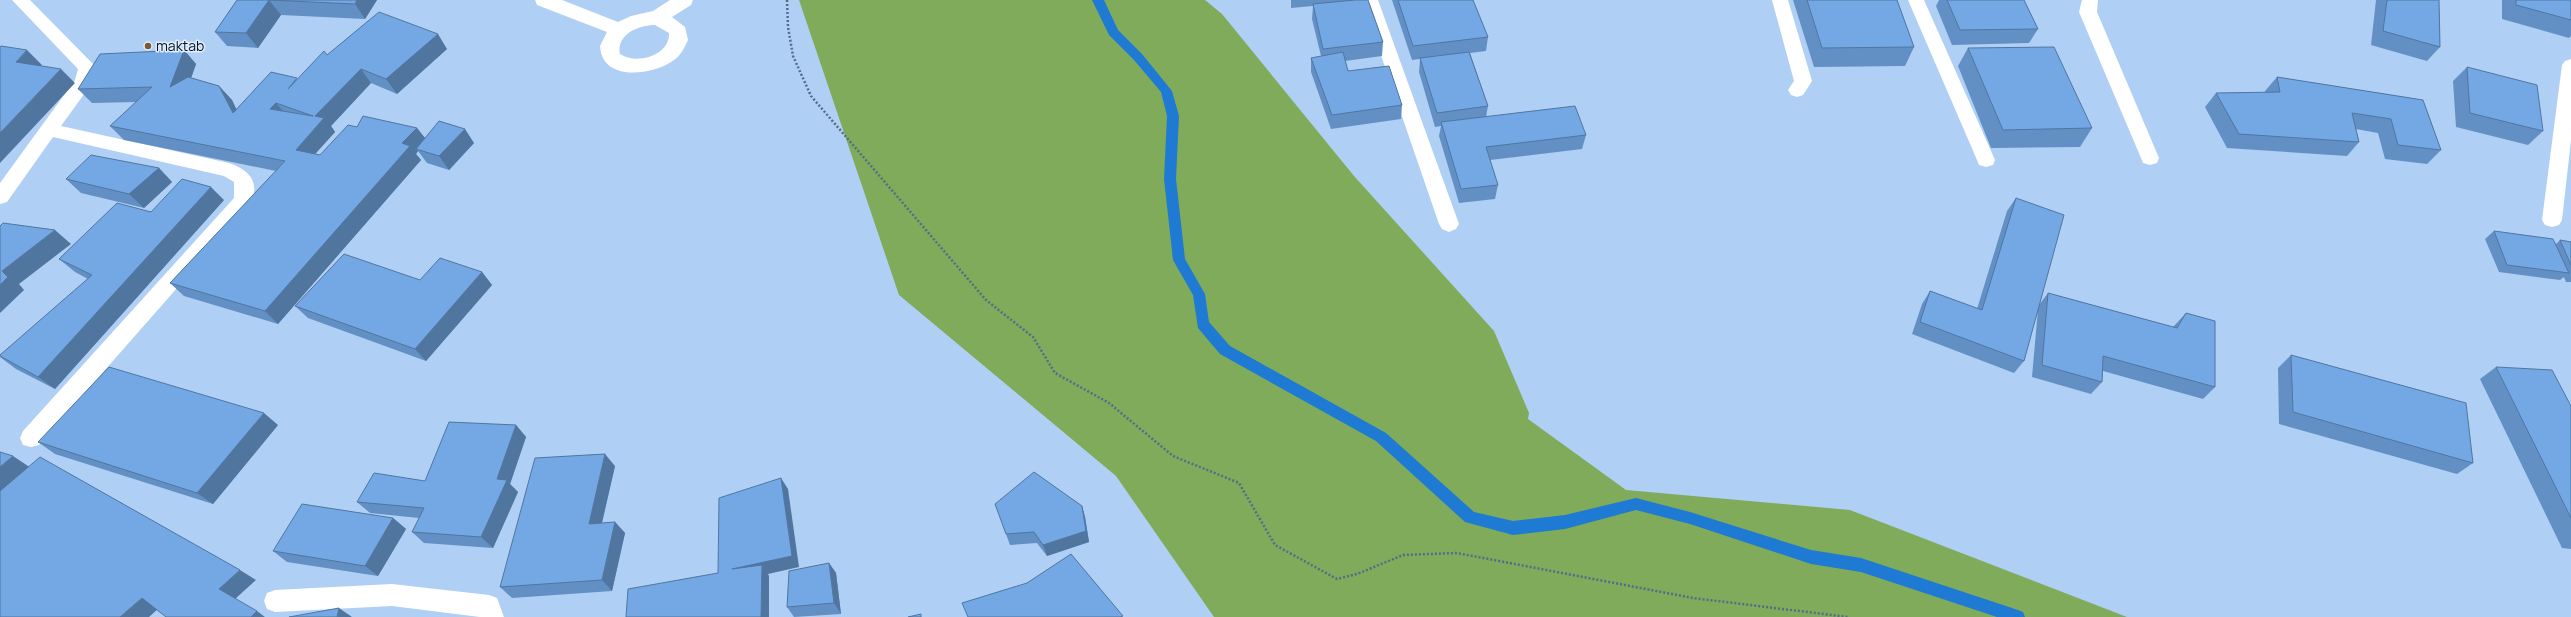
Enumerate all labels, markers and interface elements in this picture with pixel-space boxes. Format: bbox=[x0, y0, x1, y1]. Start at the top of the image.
place label: maktab bbox=[156, 36, 204, 55]
marker: maktab bbox=[143, 41, 153, 51]

